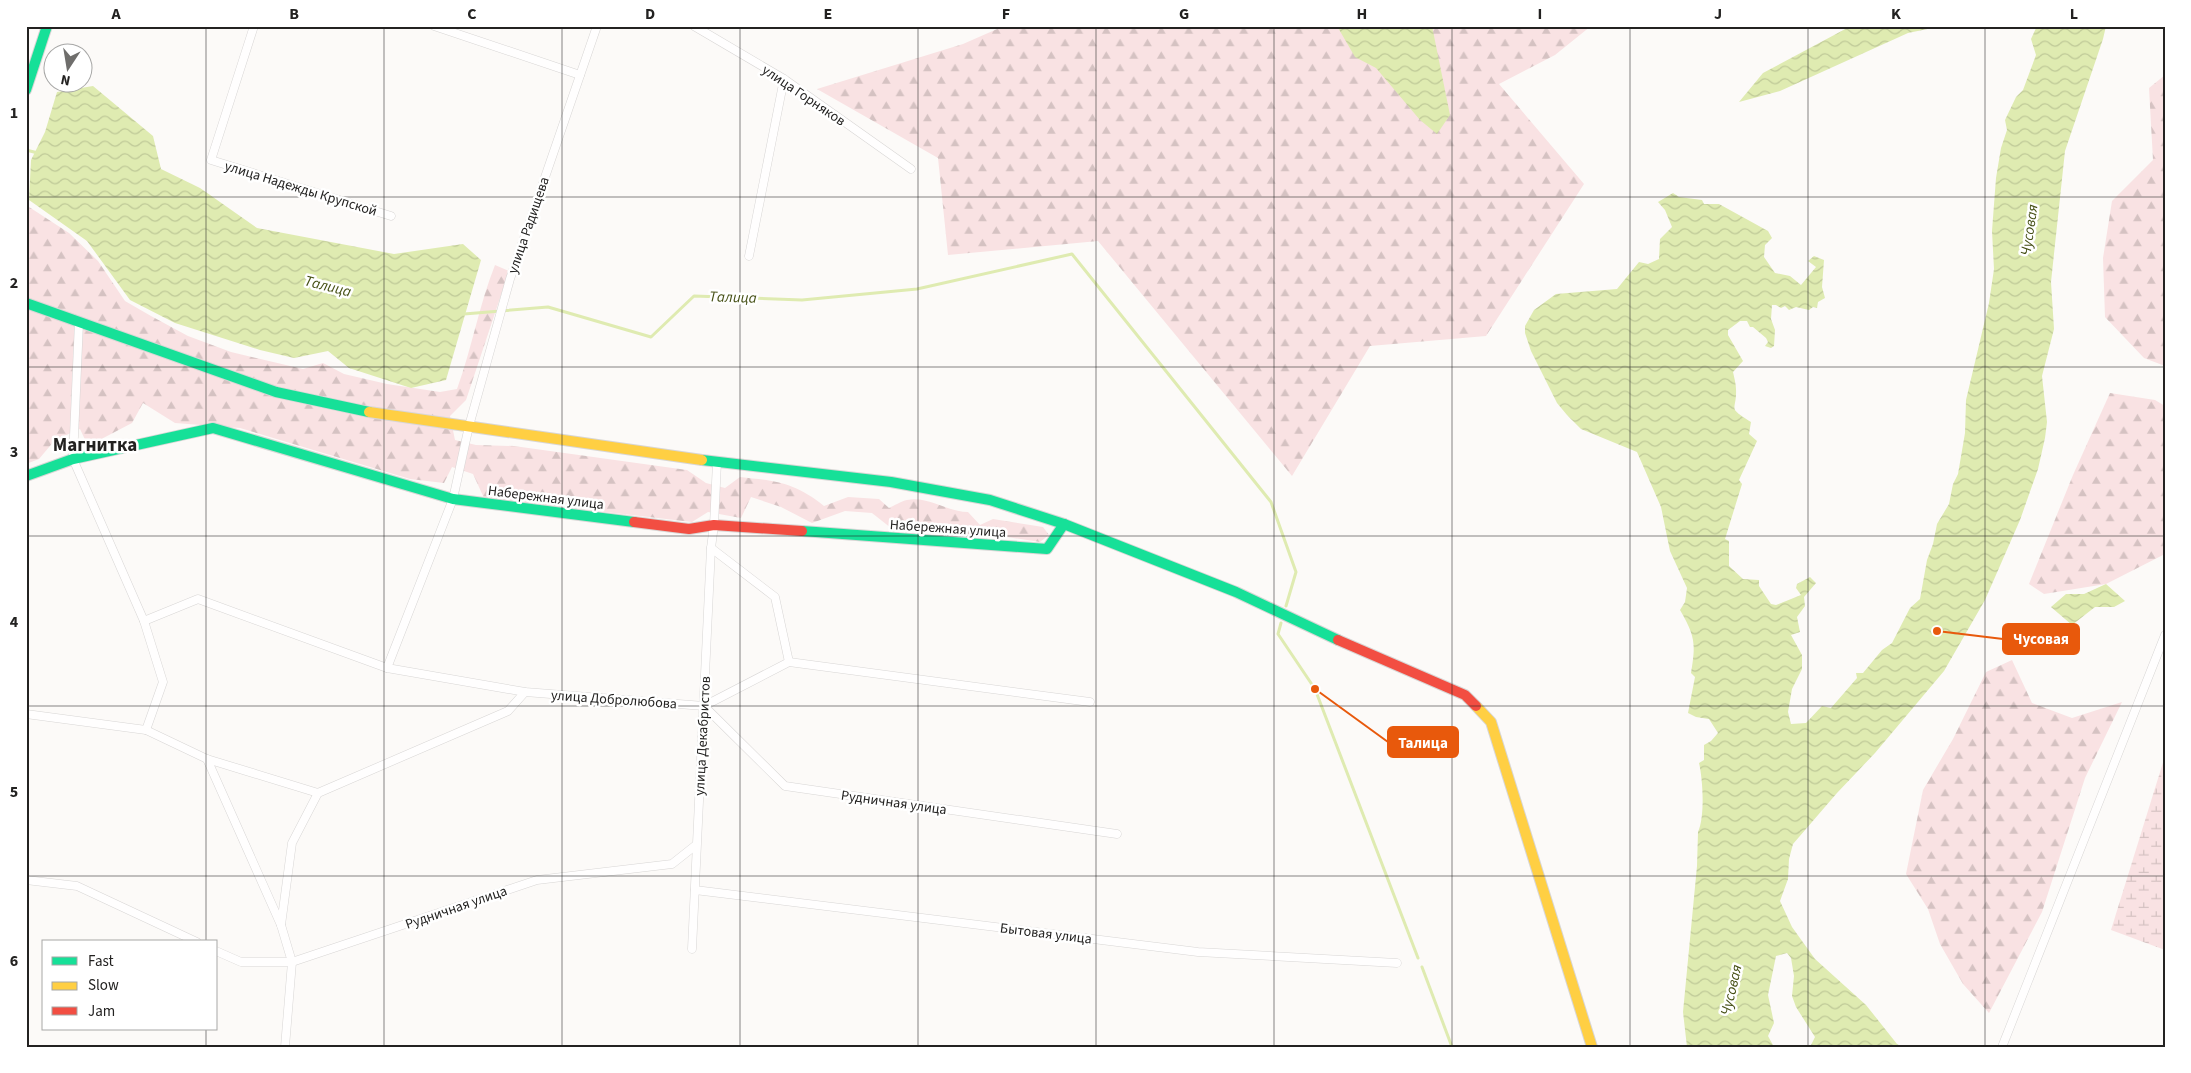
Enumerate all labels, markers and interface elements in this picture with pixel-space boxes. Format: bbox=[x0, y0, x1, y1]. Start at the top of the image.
text: A bbox=[110, 3, 121, 25]
text: B bbox=[289, 3, 299, 25]
text: C bbox=[467, 3, 477, 25]
text: D bbox=[645, 3, 655, 25]
text: E bbox=[824, 3, 832, 25]
text: F bbox=[1002, 3, 1010, 25]
text: G bbox=[1179, 3, 1189, 25]
text: H bbox=[1357, 3, 1367, 25]
text: I bbox=[1538, 3, 1542, 25]
text: J bbox=[1714, 3, 1722, 25]
text: K bbox=[1891, 3, 1901, 25]
text: L bbox=[2070, 3, 2078, 25]
north arrow bbox=[42, 42, 92, 92]
street label: улица Горняков bbox=[758, 60, 849, 131]
text: N bbox=[59, 69, 72, 90]
text: 1 bbox=[10, 102, 18, 124]
street label: улица Надежды Крупской bbox=[222, 156, 379, 222]
street label: улица Радищева bbox=[503, 174, 555, 276]
water label: Чусовая bbox=[2016, 203, 2043, 257]
water label: Талица bbox=[302, 271, 353, 302]
text: 2 bbox=[10, 272, 18, 294]
water label: Талица bbox=[709, 286, 757, 309]
district label: Магнитка bbox=[53, 432, 137, 459]
text: 3 bbox=[10, 441, 18, 463]
street label: Набережная улица bbox=[487, 481, 605, 515]
street label: Набережная улица bbox=[889, 515, 1007, 543]
text: 4 bbox=[10, 611, 19, 633]
callout: Чусовая bbox=[2003, 624, 2079, 654]
text: Чусовая bbox=[2013, 629, 2069, 650]
street label: улица Декабристов bbox=[690, 676, 716, 796]
street label: улица Добролюбова bbox=[550, 686, 678, 714]
callout: Талица bbox=[1388, 727, 1458, 757]
text: Талица bbox=[1398, 733, 1448, 754]
text: 5 bbox=[10, 781, 18, 803]
street label: Рудничная улица bbox=[840, 786, 948, 820]
street label: Рудничная улица bbox=[403, 881, 510, 935]
street label: Бытовая улица bbox=[999, 918, 1093, 950]
legend bbox=[42, 940, 218, 1030]
text: 6 bbox=[10, 950, 18, 972]
text: Fast bbox=[88, 951, 114, 972]
water label: Чусовая bbox=[1715, 963, 1748, 1018]
text: Slow bbox=[88, 975, 119, 996]
text: Jam bbox=[88, 1001, 115, 1022]

